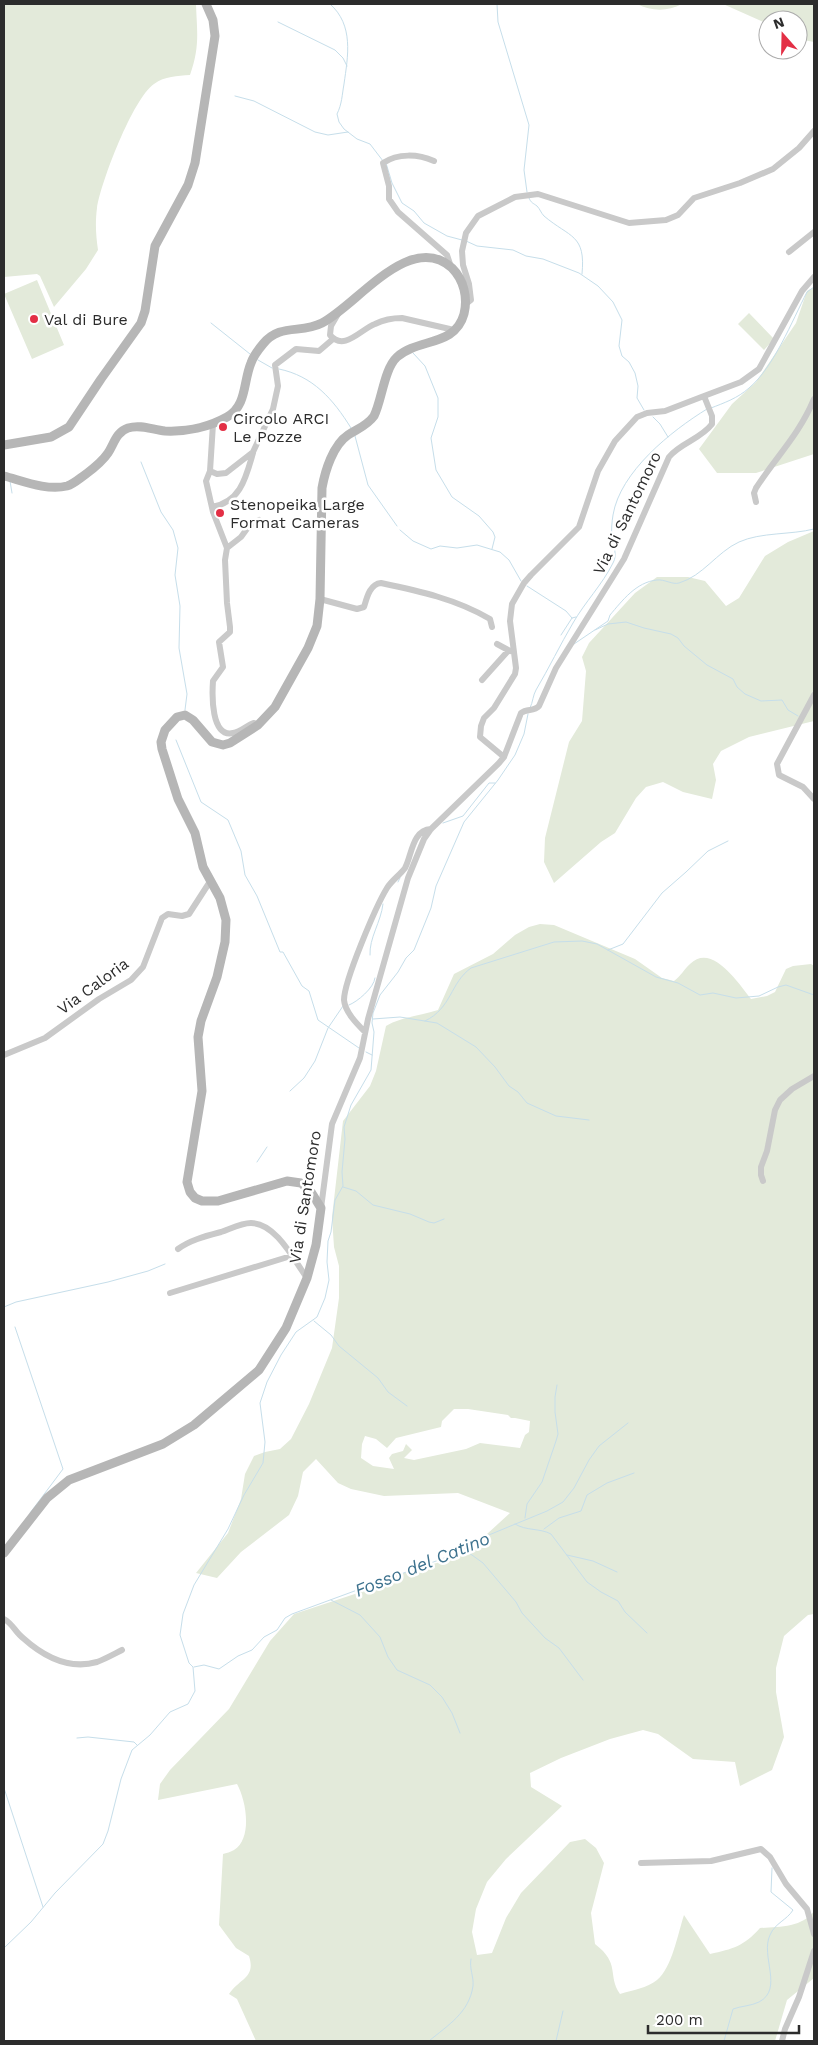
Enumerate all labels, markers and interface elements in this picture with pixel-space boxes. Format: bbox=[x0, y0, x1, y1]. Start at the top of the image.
north arrow bbox=[758, 10, 808, 60]
text: N bbox=[771, 13, 786, 32]
place label: Val di Bure bbox=[44, 310, 128, 329]
marker: Val di Bure bbox=[28, 313, 40, 325]
place label: Circolo ARCI Le Pozze bbox=[233, 409, 329, 446]
marker: Circolo ARCI Le Pozze bbox=[217, 421, 229, 433]
street label: Via di Santomoro bbox=[589, 448, 665, 578]
place label: Stenopeika Large Format Cameras bbox=[230, 495, 365, 532]
marker: Stenopeika Large Format Cameras bbox=[214, 507, 226, 519]
street label: Via Caloria bbox=[54, 954, 132, 1018]
street label: Via di Santomoro bbox=[285, 1129, 325, 1265]
water label: Fosso del Catino bbox=[351, 1527, 493, 1601]
scale bar bbox=[648, 2002, 799, 2034]
text: 200 m bbox=[656, 2011, 703, 2029]

